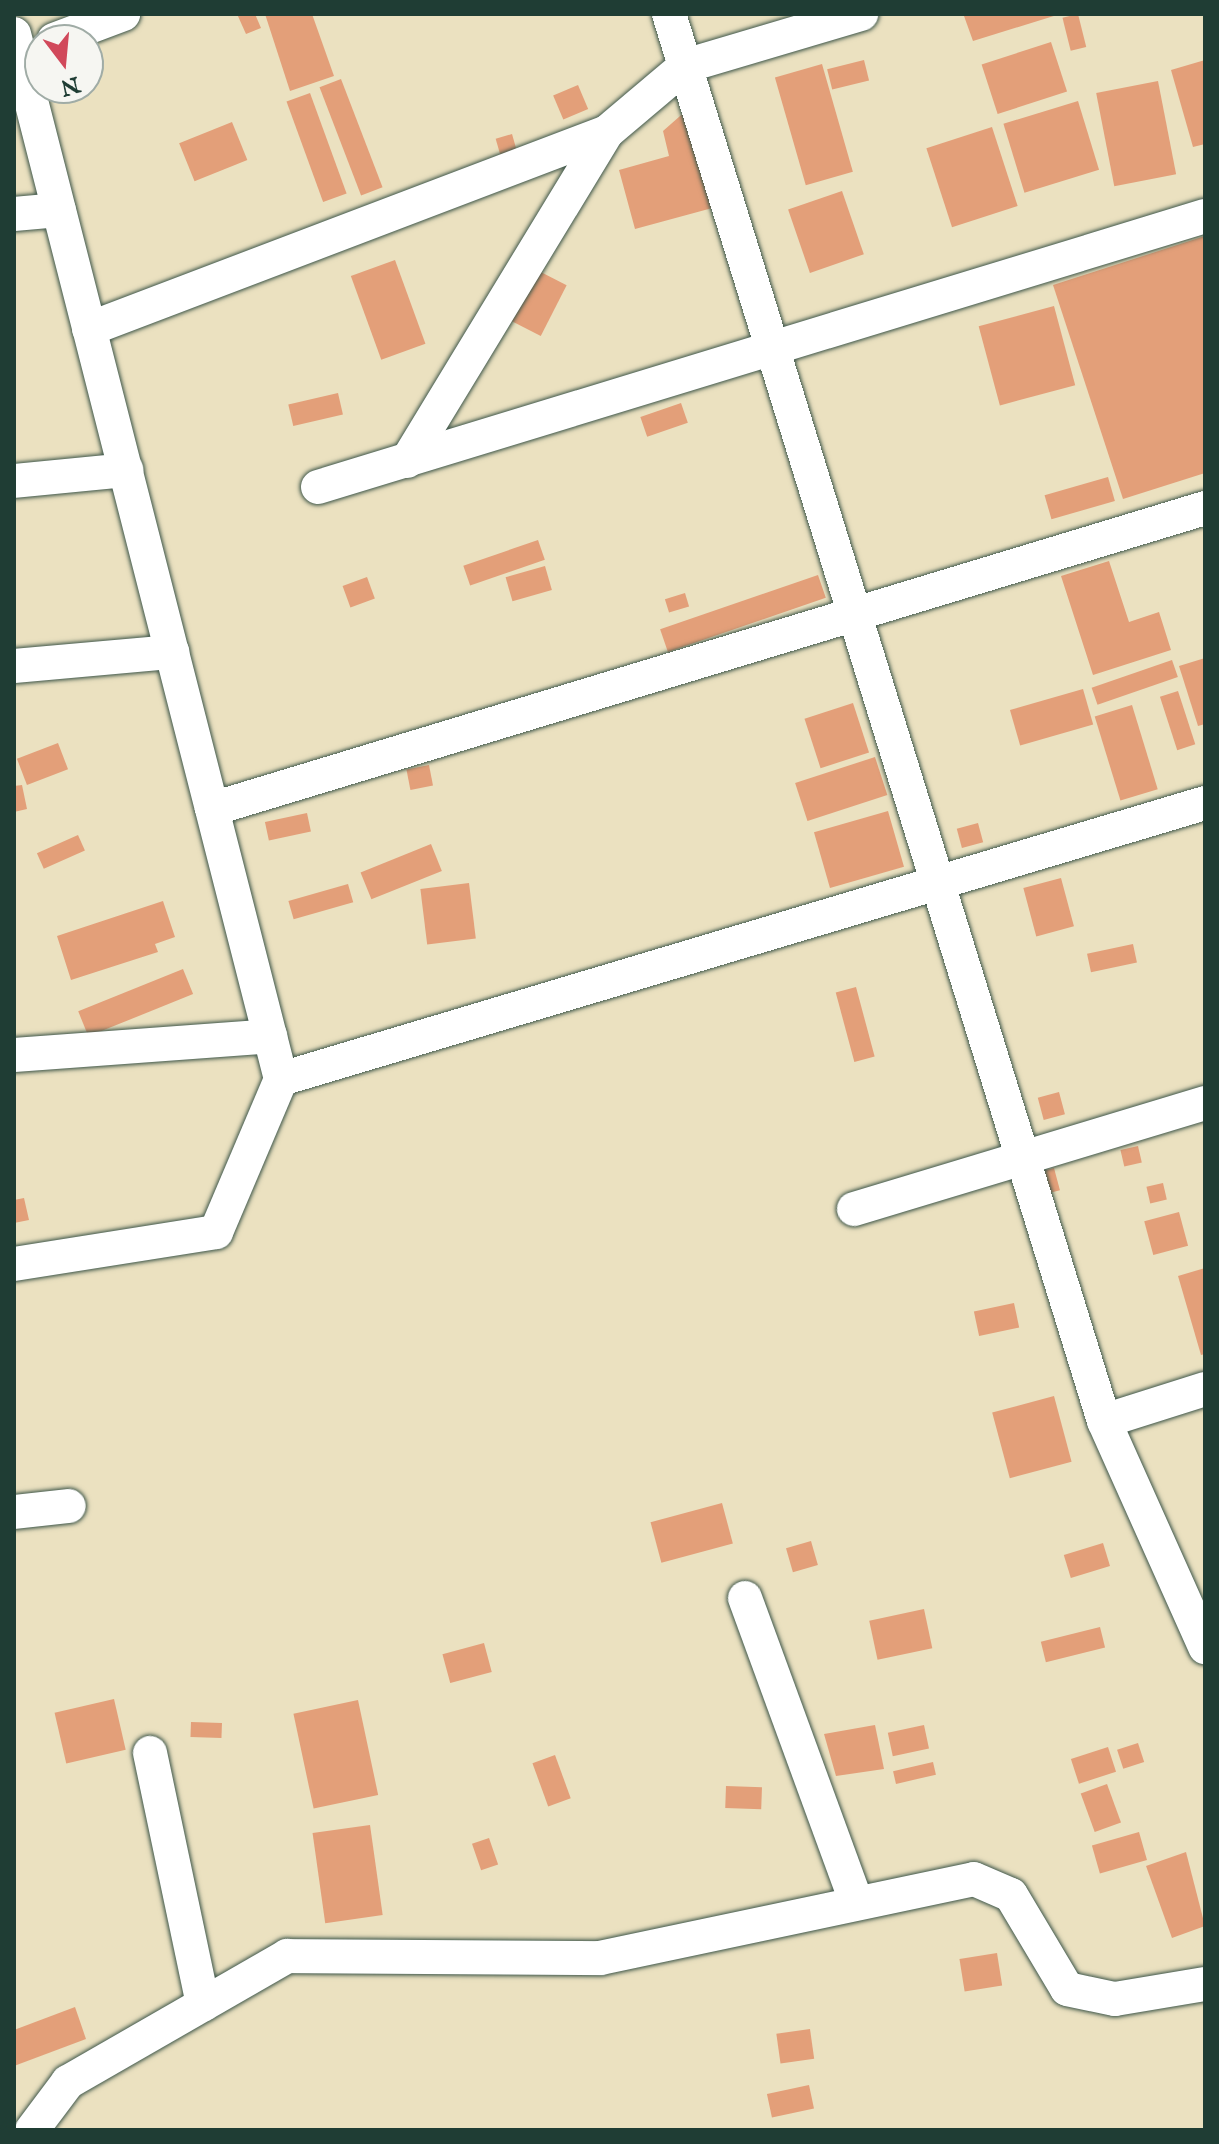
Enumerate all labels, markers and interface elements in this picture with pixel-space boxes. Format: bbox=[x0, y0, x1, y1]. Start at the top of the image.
north arrow bbox=[24, 24, 104, 104]
text: N bbox=[57, 69, 83, 101]

